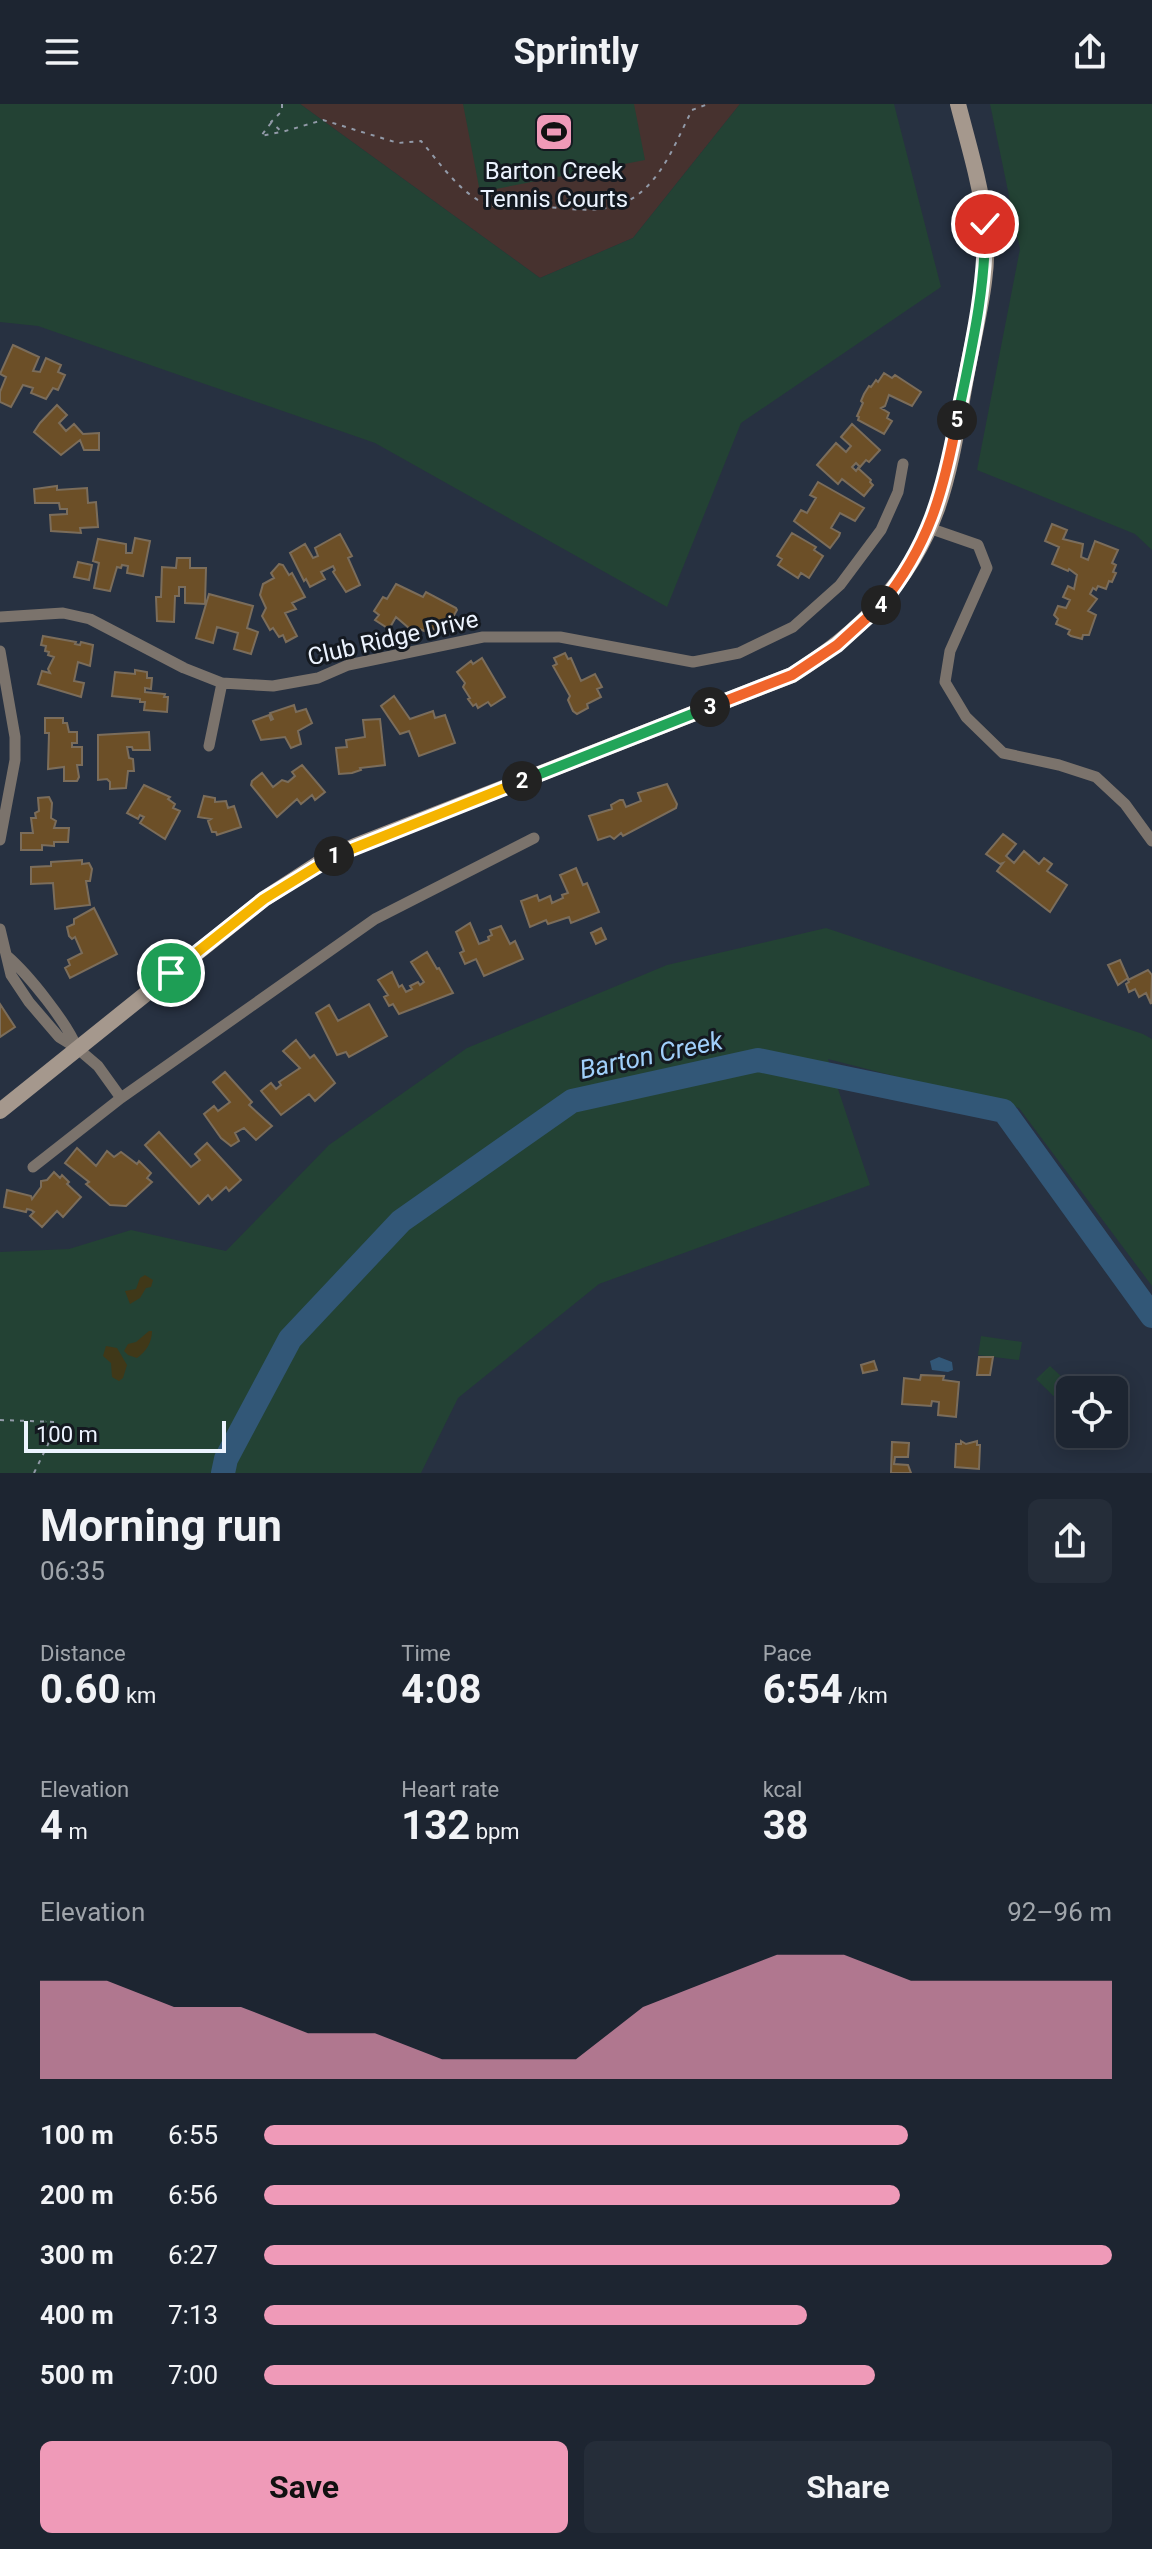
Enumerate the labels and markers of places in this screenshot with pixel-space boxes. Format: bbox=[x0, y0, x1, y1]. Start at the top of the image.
sports icon: Barton Creek Tennis Courts bbox=[533, 111, 575, 153]
place label: Barton Creek Tennis Courts bbox=[480, 157, 628, 213]
pin bbox=[951, 190, 1019, 258]
pin: 5 bbox=[937, 400, 977, 440]
pin: 4 bbox=[861, 585, 901, 625]
pin: 3 bbox=[690, 687, 730, 727]
pin: 2 bbox=[502, 761, 542, 801]
pin: 1 bbox=[314, 836, 354, 876]
pin bbox=[137, 939, 205, 1007]

